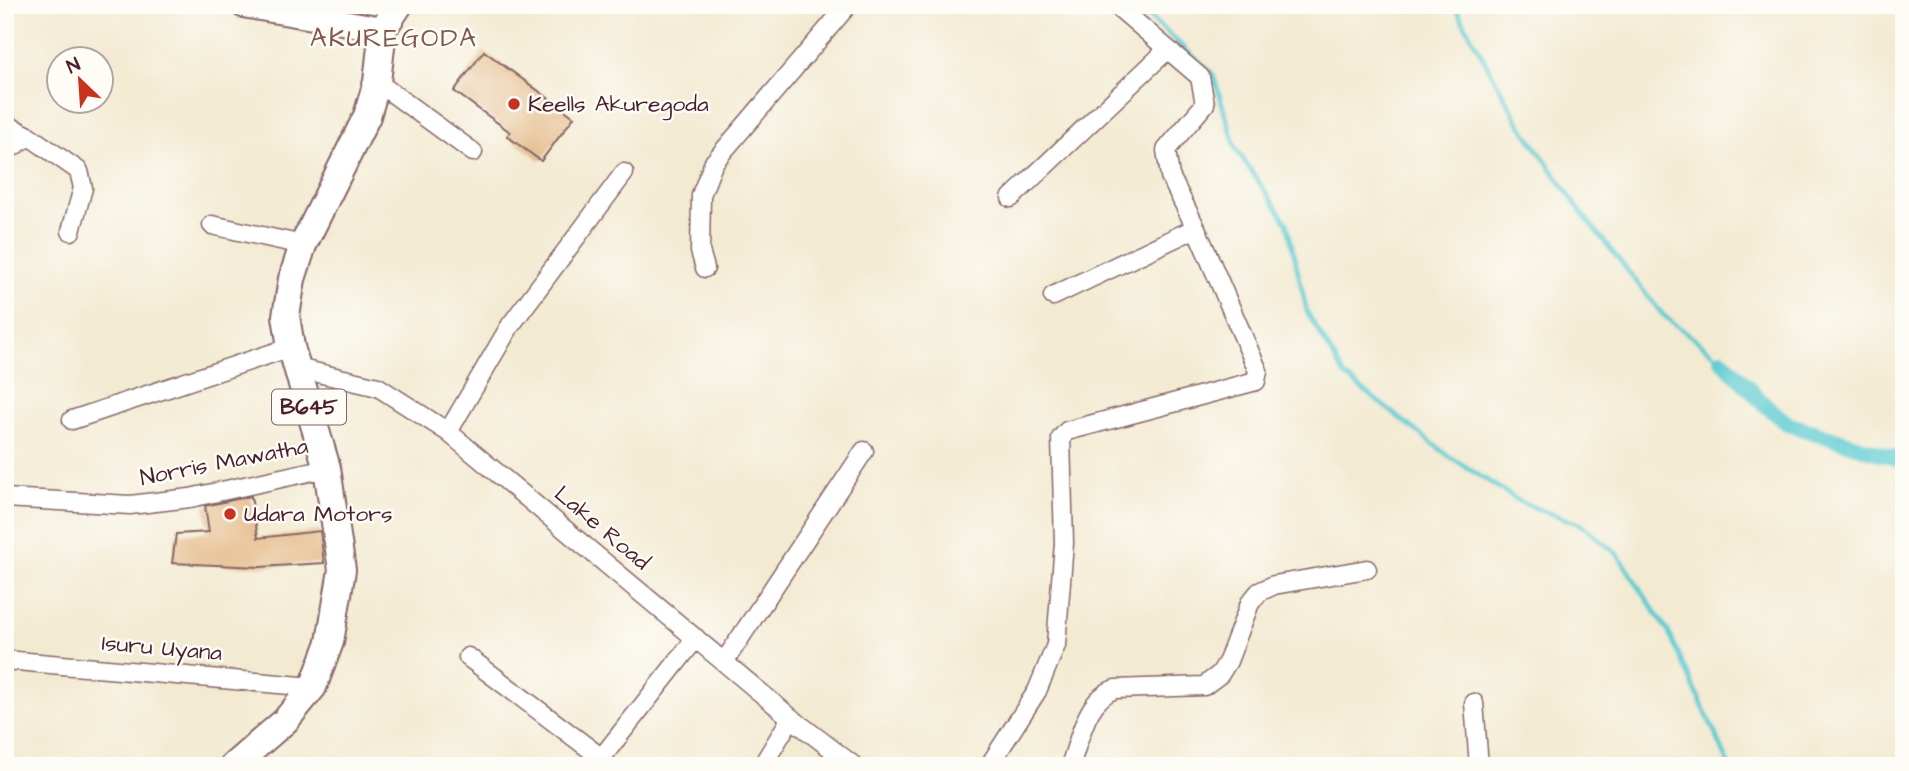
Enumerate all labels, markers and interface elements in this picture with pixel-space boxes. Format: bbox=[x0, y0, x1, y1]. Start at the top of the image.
district label: AKUREGODA bbox=[310, 20, 478, 56]
north arrow bbox=[46, 46, 116, 116]
text: N bbox=[62, 51, 85, 81]
place label: Keells Akuregoda bbox=[528, 88, 709, 121]
marker: Keells Akuregoda bbox=[506, 96, 522, 112]
road number: B645 bbox=[272, 390, 346, 424]
street label: Norris Mawatha bbox=[137, 430, 311, 494]
street label: Lake Road bbox=[547, 478, 657, 578]
place label: Udara Motors bbox=[244, 498, 392, 530]
marker: Udara Motors bbox=[222, 506, 238, 522]
street label: Isuru Uyana bbox=[100, 627, 224, 670]

